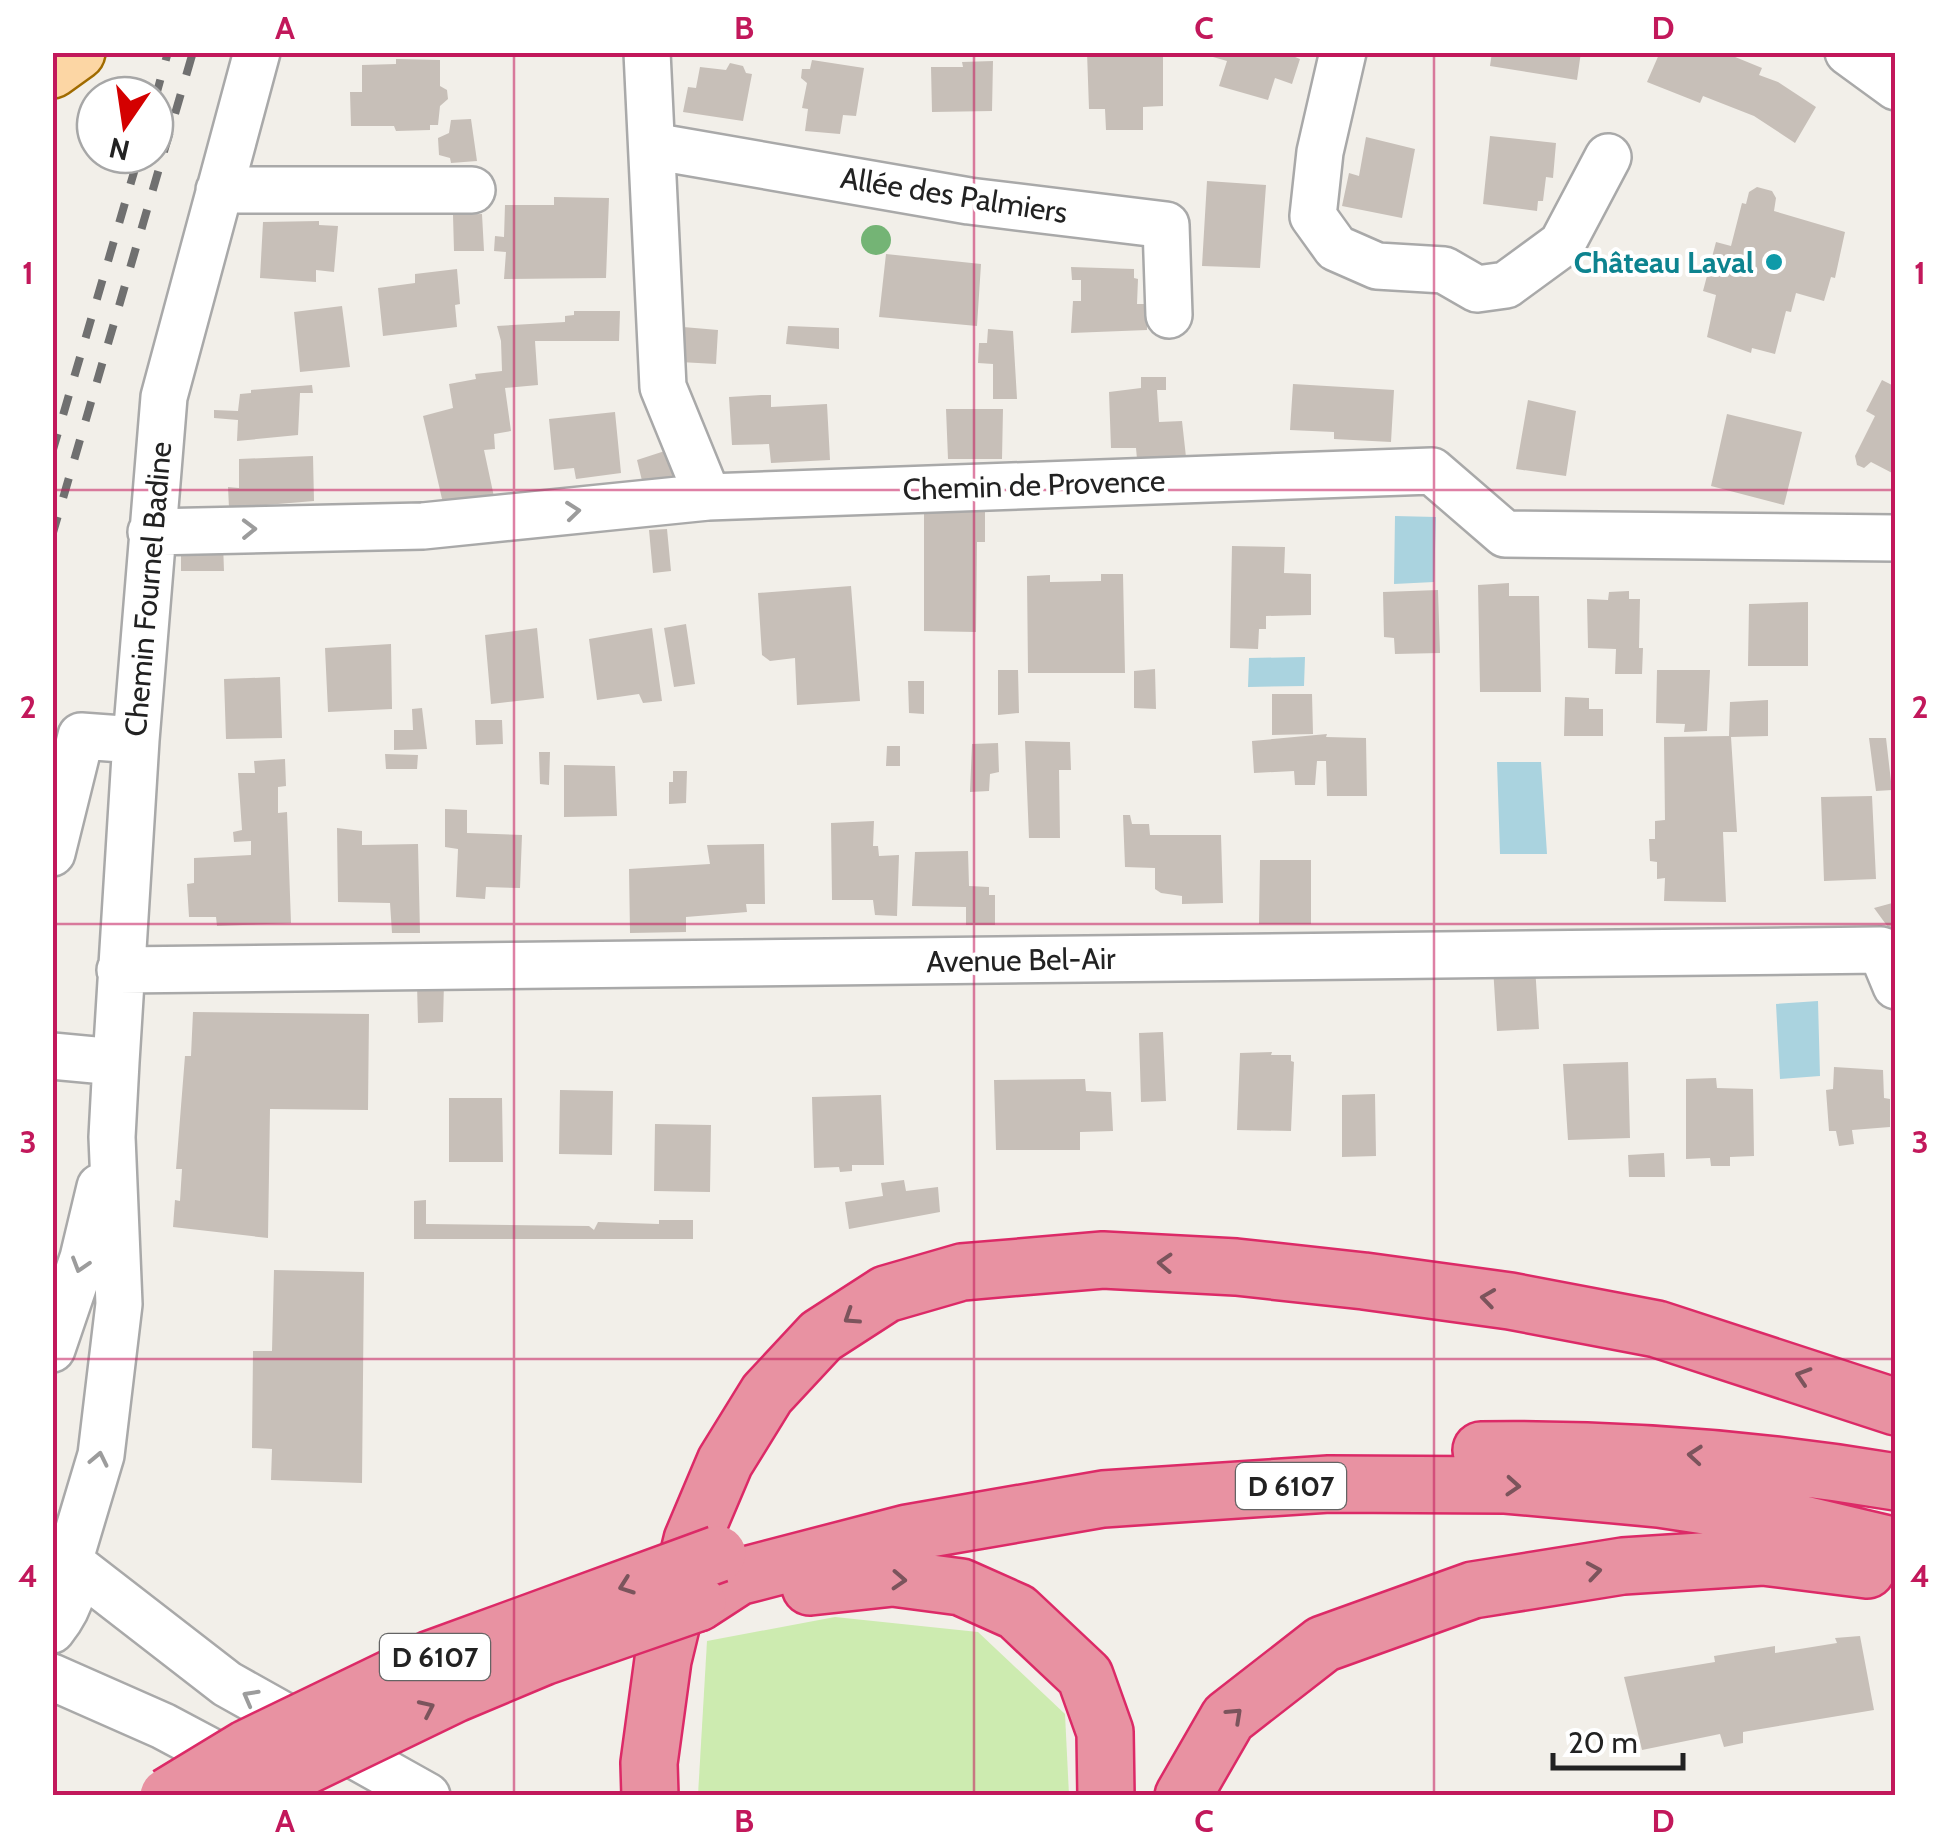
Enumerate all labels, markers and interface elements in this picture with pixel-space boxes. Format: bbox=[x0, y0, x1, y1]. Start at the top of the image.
text: A bbox=[275, 8, 295, 47]
text: B bbox=[734, 8, 754, 47]
text: C bbox=[1194, 8, 1214, 47]
text: D bbox=[1651, 8, 1675, 47]
north arrow bbox=[75, 75, 175, 175]
text: N bbox=[106, 131, 133, 168]
street label: Allée des Palmiers bbox=[838, 159, 1070, 231]
place label: Château Laval bbox=[1574, 244, 1754, 281]
marker: Château Laval bbox=[1763, 251, 1785, 273]
text: 1 bbox=[22, 253, 34, 292]
text: 1 bbox=[1914, 253, 1926, 292]
street label: Chemin Fournel Badine bbox=[117, 440, 179, 738]
street label: Chemin de Provence bbox=[902, 462, 1166, 508]
one-way arrow bbox=[566, 501, 582, 522]
one-way arrow bbox=[241, 519, 257, 540]
text: 2 bbox=[20, 687, 36, 726]
text: 2 bbox=[1912, 687, 1928, 726]
street label: Avenue Bel-Air bbox=[926, 940, 1116, 980]
text: 3 bbox=[19, 1122, 37, 1161]
text: 3 bbox=[1911, 1122, 1929, 1161]
one-way arrow bbox=[1157, 1253, 1173, 1274]
one-way arrow bbox=[71, 1256, 92, 1273]
one-way arrow bbox=[1480, 1288, 1496, 1309]
one-way arrow bbox=[844, 1305, 862, 1324]
one-way arrow bbox=[1796, 1367, 1813, 1388]
one-way arrow bbox=[1686, 1445, 1702, 1467]
one-way arrow bbox=[88, 1450, 109, 1467]
road number: D 6107 bbox=[1236, 1463, 1346, 1509]
one-way arrow bbox=[1506, 1475, 1522, 1496]
text: 4 bbox=[18, 1556, 38, 1595]
text: 4 bbox=[1910, 1556, 1930, 1595]
one-way arrow bbox=[1586, 1561, 1602, 1582]
one-way arrow bbox=[891, 1569, 907, 1590]
one-way arrow bbox=[619, 1575, 636, 1595]
road number: D 6107 bbox=[380, 1634, 490, 1680]
one-way arrow bbox=[243, 1689, 261, 1709]
one-way arrow bbox=[417, 1700, 435, 1720]
one-way arrow bbox=[1224, 1708, 1242, 1726]
scale bar bbox=[1553, 1708, 1683, 1770]
text: 20 m bbox=[1568, 1724, 1638, 1761]
text: A bbox=[275, 1801, 295, 1840]
text: B bbox=[734, 1801, 754, 1840]
text: C bbox=[1194, 1801, 1214, 1840]
text: D bbox=[1651, 1801, 1675, 1840]

